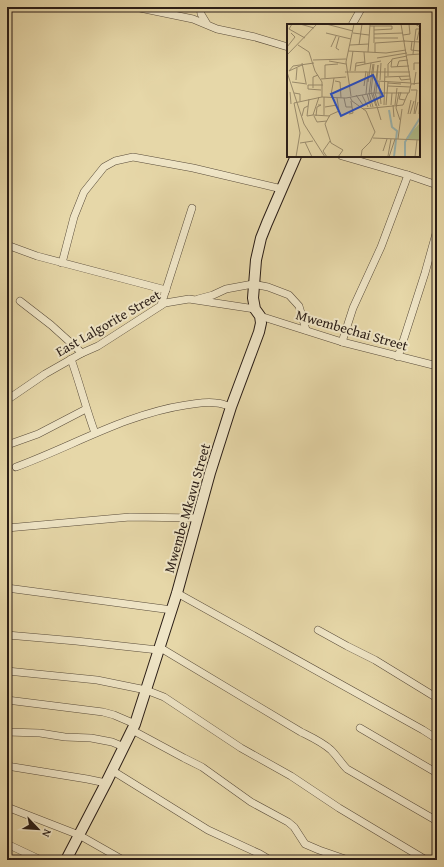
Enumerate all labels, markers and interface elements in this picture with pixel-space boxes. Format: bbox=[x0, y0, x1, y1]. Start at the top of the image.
inset map bbox=[287, 24, 420, 157]
street label: East Lalgorite Street bbox=[52, 285, 164, 361]
street label: Mwembechai Street bbox=[294, 304, 410, 356]
street label: Mwembe Mkavu Street bbox=[159, 441, 215, 575]
north arrow bbox=[18, 809, 58, 849]
text: N bbox=[38, 827, 56, 841]

